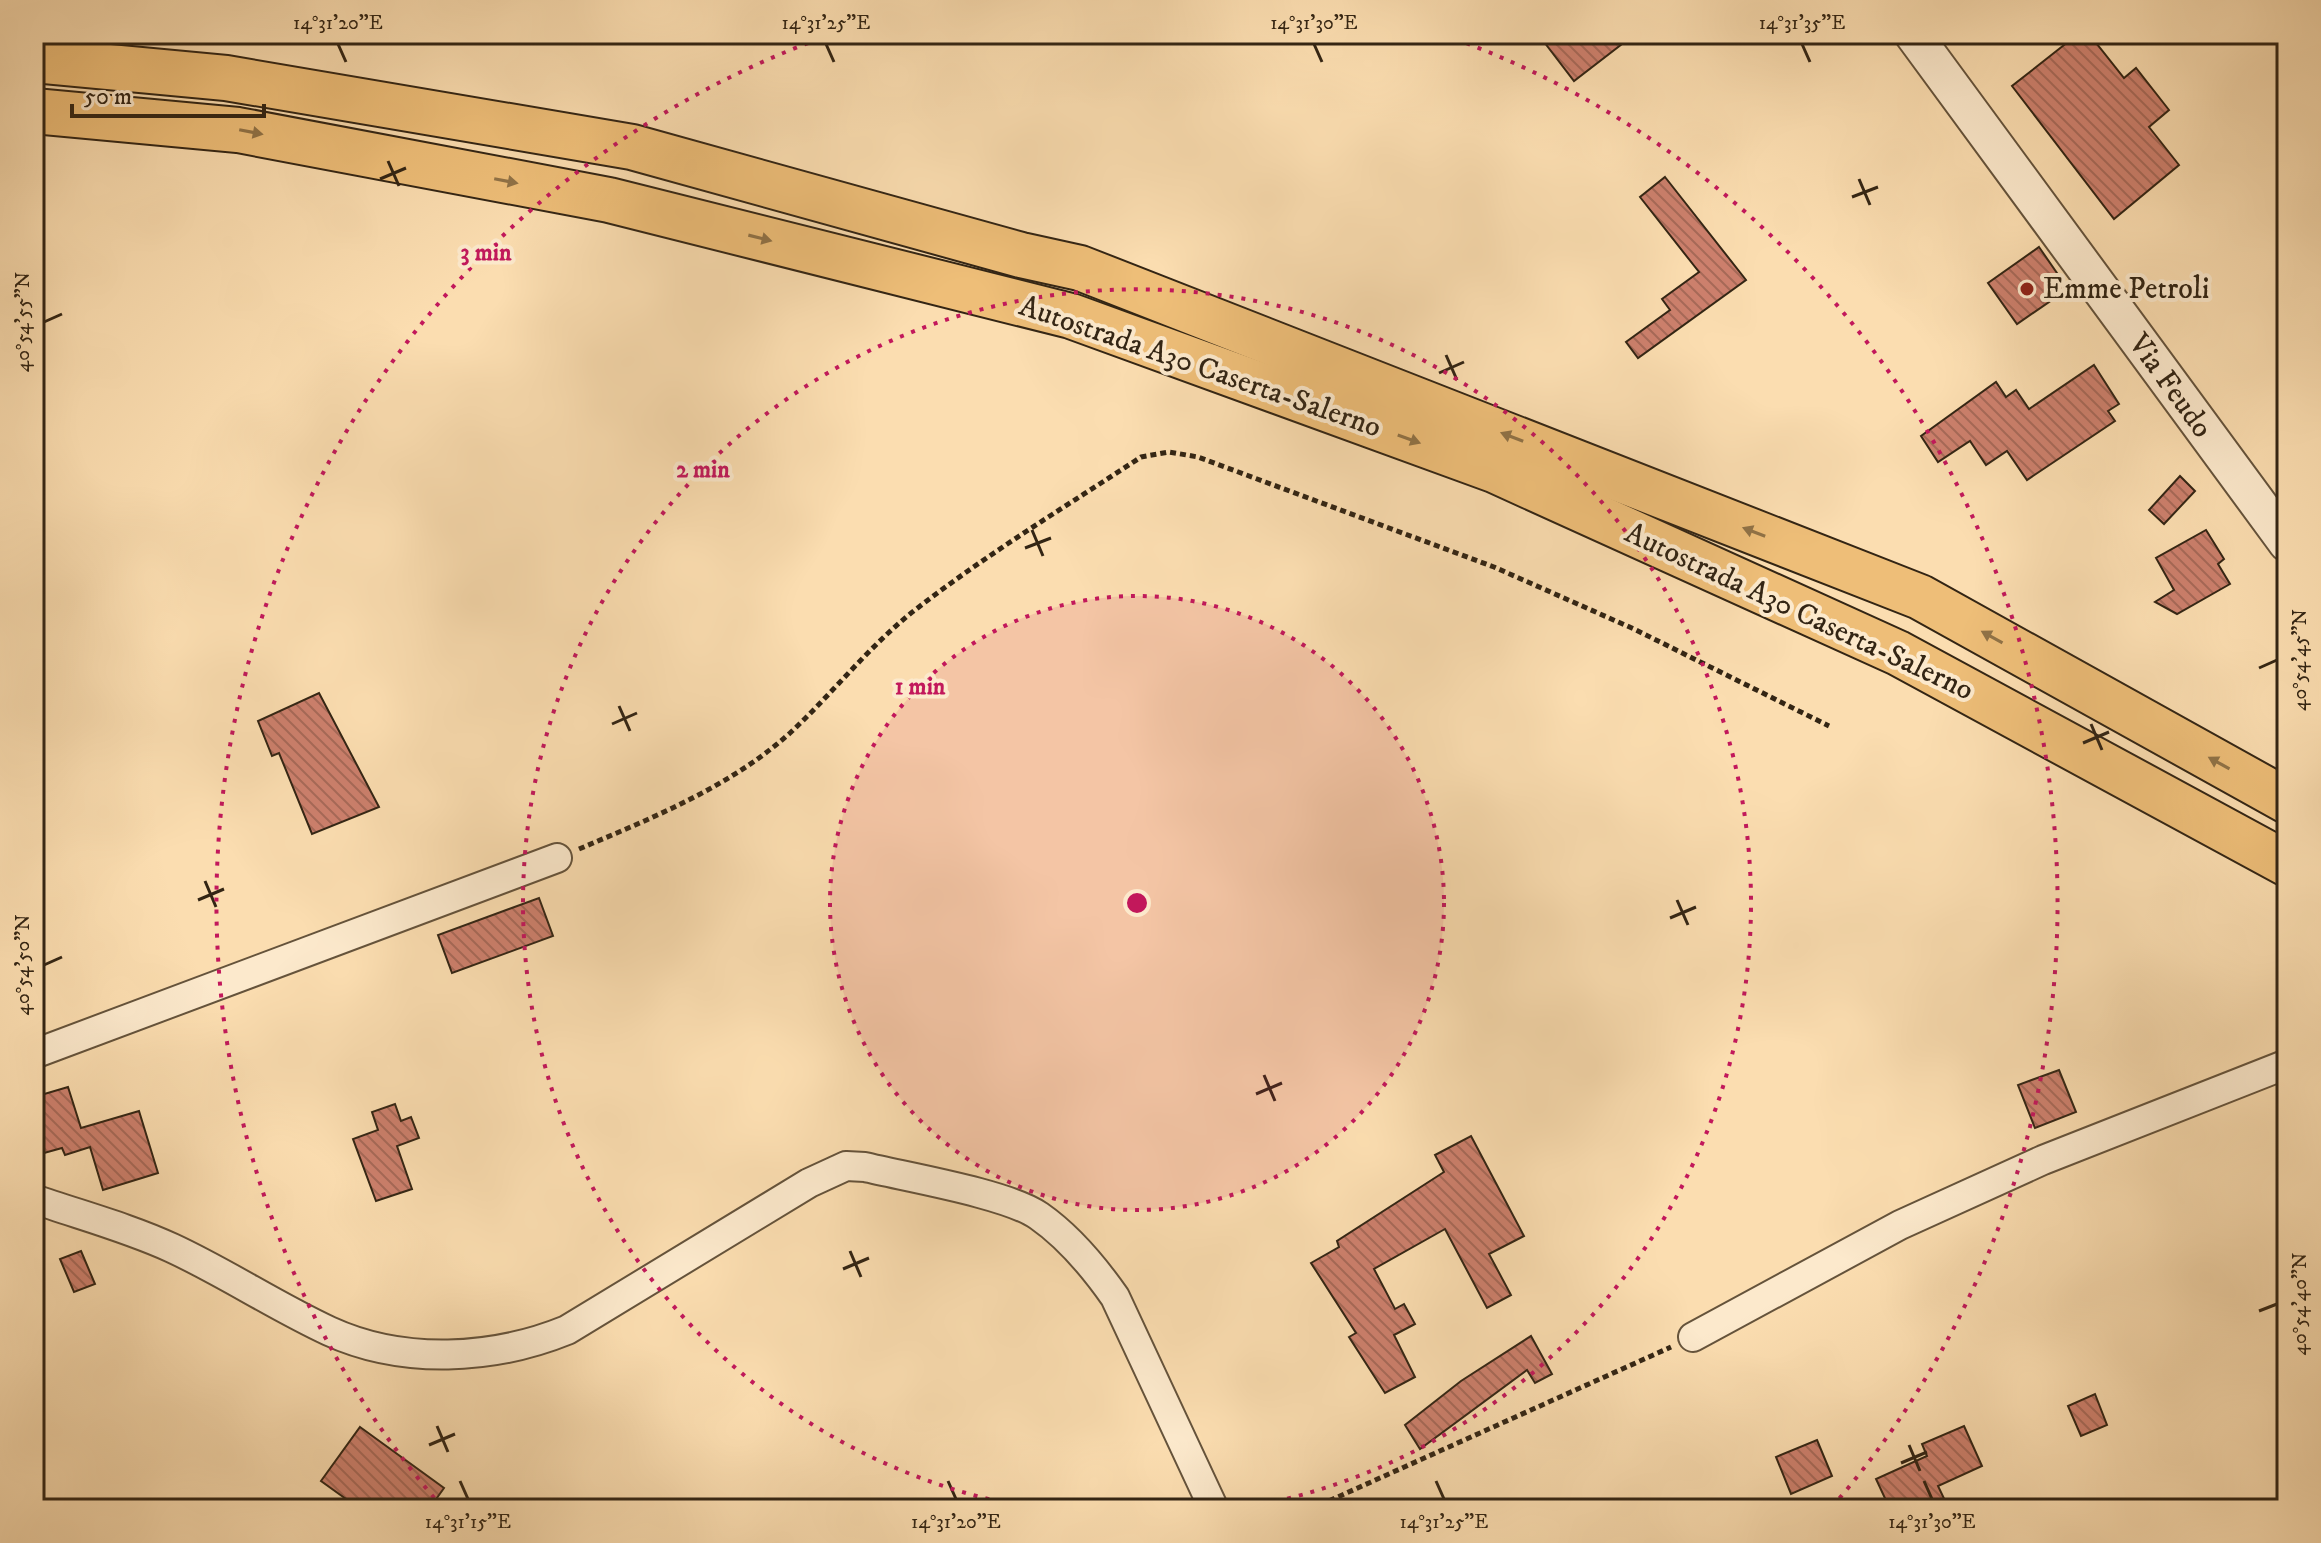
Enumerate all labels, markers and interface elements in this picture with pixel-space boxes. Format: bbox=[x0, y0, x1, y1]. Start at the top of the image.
text: 14°31'20"E bbox=[293, 11, 383, 36]
text: 14°31'25"E bbox=[782, 11, 870, 36]
text: 14°31'30"E bbox=[1270, 11, 1358, 36]
text: 14°31'35"E bbox=[1759, 11, 1845, 36]
scale bar bbox=[72, 68, 264, 118]
text: 50 m bbox=[84, 82, 132, 112]
one-way arrow bbox=[239, 127, 264, 139]
one-way arrow bbox=[494, 175, 519, 187]
one-way arrow bbox=[747, 233, 772, 245]
text: 3 min bbox=[461, 238, 512, 268]
place label: Emme Petroli bbox=[2043, 271, 2210, 308]
text: 40°54'55"N bbox=[11, 272, 36, 372]
marker: Emme Petroli bbox=[2018, 280, 2036, 298]
street label: Autostrada A30 Caserta-Salerno bbox=[1014, 288, 1386, 446]
street label: Via Feudo bbox=[2119, 326, 2220, 445]
one-way arrow bbox=[1500, 430, 1524, 443]
one-way arrow bbox=[1397, 433, 1421, 446]
text: 2 min bbox=[676, 455, 730, 485]
street label: Autostrada A30 Caserta-Salerno bbox=[1619, 515, 1979, 709]
one-way arrow bbox=[1742, 525, 1766, 538]
text: 40°54'45"N bbox=[2288, 609, 2313, 711]
one-way arrow bbox=[1980, 630, 2003, 644]
text: 1 min bbox=[895, 672, 946, 702]
one-way arrow bbox=[2208, 756, 2230, 770]
centre of rings bbox=[1123, 889, 1151, 917]
text: 40°54'50"N bbox=[11, 914, 36, 1016]
text: 40°54'40"N bbox=[2288, 1253, 2313, 1355]
text: 14°31'15"E bbox=[425, 1510, 511, 1535]
text: 14°31'20"E bbox=[911, 1510, 1001, 1535]
text: 14°31'25"E bbox=[1400, 1510, 1488, 1535]
text: 14°31'30"E bbox=[1888, 1510, 1976, 1535]

